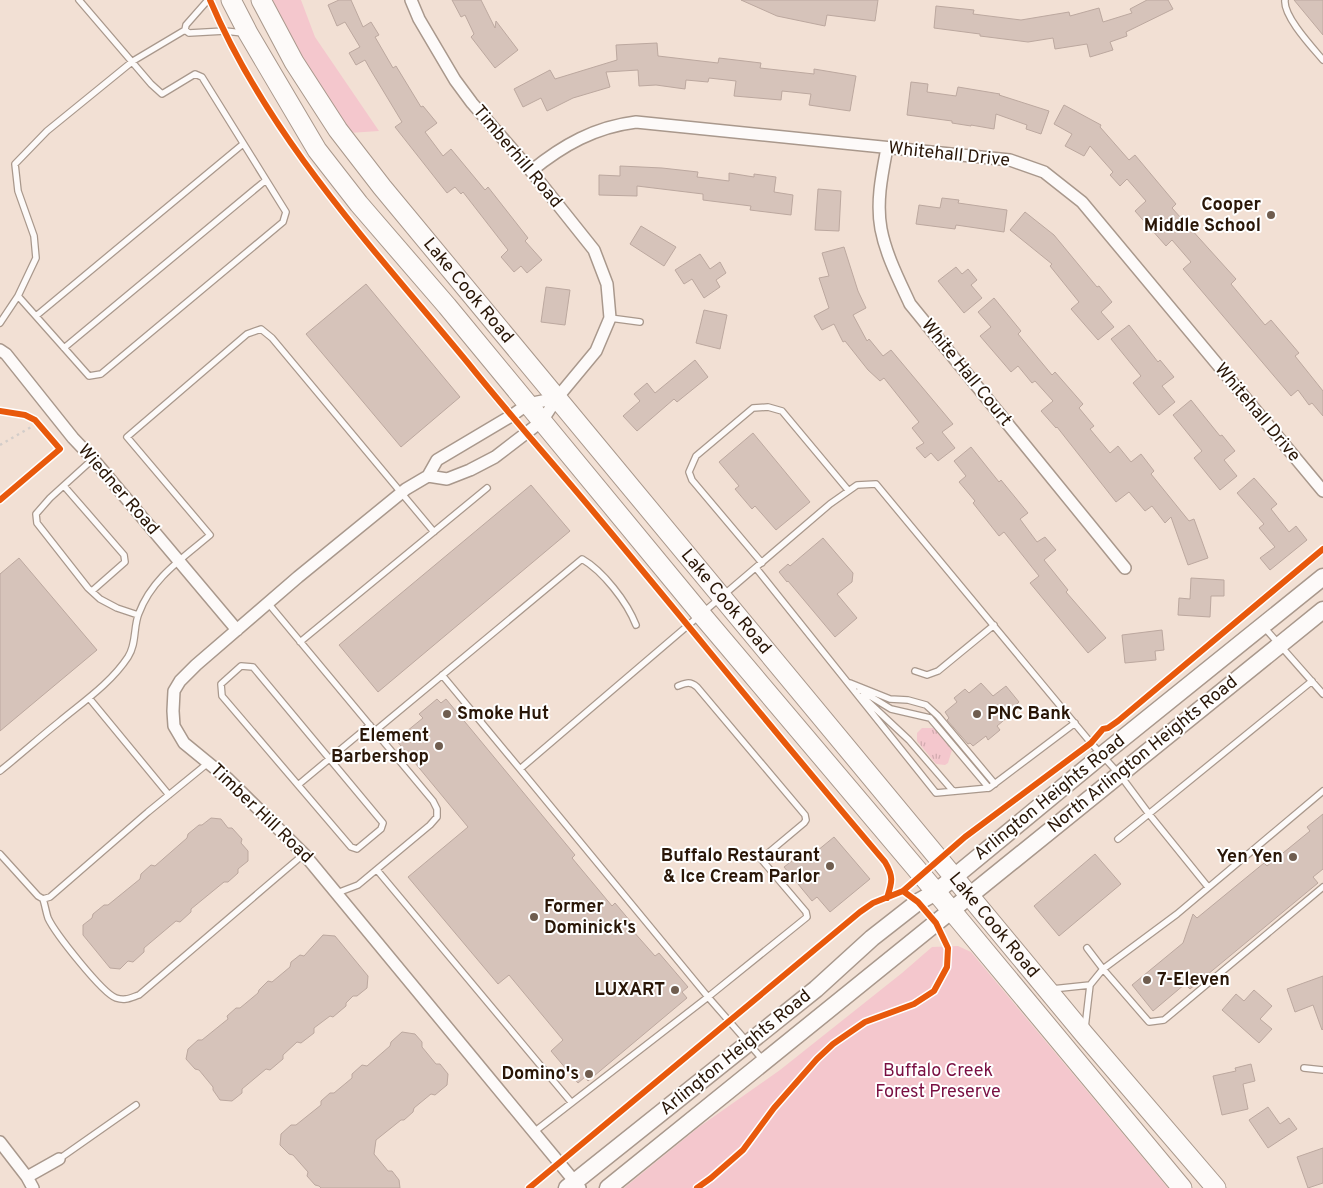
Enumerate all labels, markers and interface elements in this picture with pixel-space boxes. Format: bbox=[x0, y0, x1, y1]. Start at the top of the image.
street label: Timberhill Road bbox=[467, 101, 567, 213]
street label: Whitehall Drive bbox=[887, 137, 1011, 173]
place label: Cooper Middle School bbox=[1144, 194, 1261, 238]
marker: Cooper Middle School bbox=[1265, 209, 1277, 221]
street label: Lake Cook Road bbox=[418, 233, 518, 348]
street label: White Hall Court bbox=[916, 315, 1016, 431]
street label: Whitehall Drive bbox=[1209, 359, 1305, 467]
street label: Wiedner Road bbox=[72, 440, 164, 540]
street label: Lake Cook Road bbox=[675, 544, 776, 659]
street label: North Arlington Heights Road bbox=[1043, 672, 1243, 838]
place label: Smoke Hut bbox=[457, 703, 549, 726]
place label: PNC Bank bbox=[987, 703, 1071, 726]
marker: Smoke Hut bbox=[441, 708, 453, 720]
marker: PNC Bank bbox=[971, 708, 983, 720]
place label: Element Barbershop bbox=[331, 725, 429, 769]
street label: Arlington Heights Road bbox=[970, 731, 1130, 865]
marker: Element Barbershop bbox=[433, 740, 445, 752]
street label: Timber Hill Road bbox=[205, 759, 317, 869]
place label: Buffalo Restaurant & Ice Cream Parlor bbox=[661, 845, 820, 889]
place label: Yen Yen bbox=[1216, 846, 1283, 869]
marker: Yen Yen bbox=[1287, 851, 1299, 863]
marker: Buffalo Restaurant & Ice Cream Parlor bbox=[824, 860, 836, 872]
street label: Lake Cook Road bbox=[943, 868, 1044, 983]
place label: Former Dominick's bbox=[544, 896, 636, 940]
marker: Former Dominick's bbox=[528, 911, 540, 923]
place label: 7-Eleven bbox=[1157, 969, 1230, 992]
marker: 7-Eleven bbox=[1141, 974, 1153, 986]
place label: LUXART bbox=[595, 979, 665, 1002]
marker: LUXART bbox=[669, 984, 681, 996]
street label: Arlington Heights Road bbox=[656, 985, 816, 1121]
park label: Buffalo Creek Forest Preserve bbox=[875, 1060, 1001, 1104]
place label: Domino's bbox=[501, 1063, 579, 1086]
marker: Domino's bbox=[583, 1068, 595, 1080]

